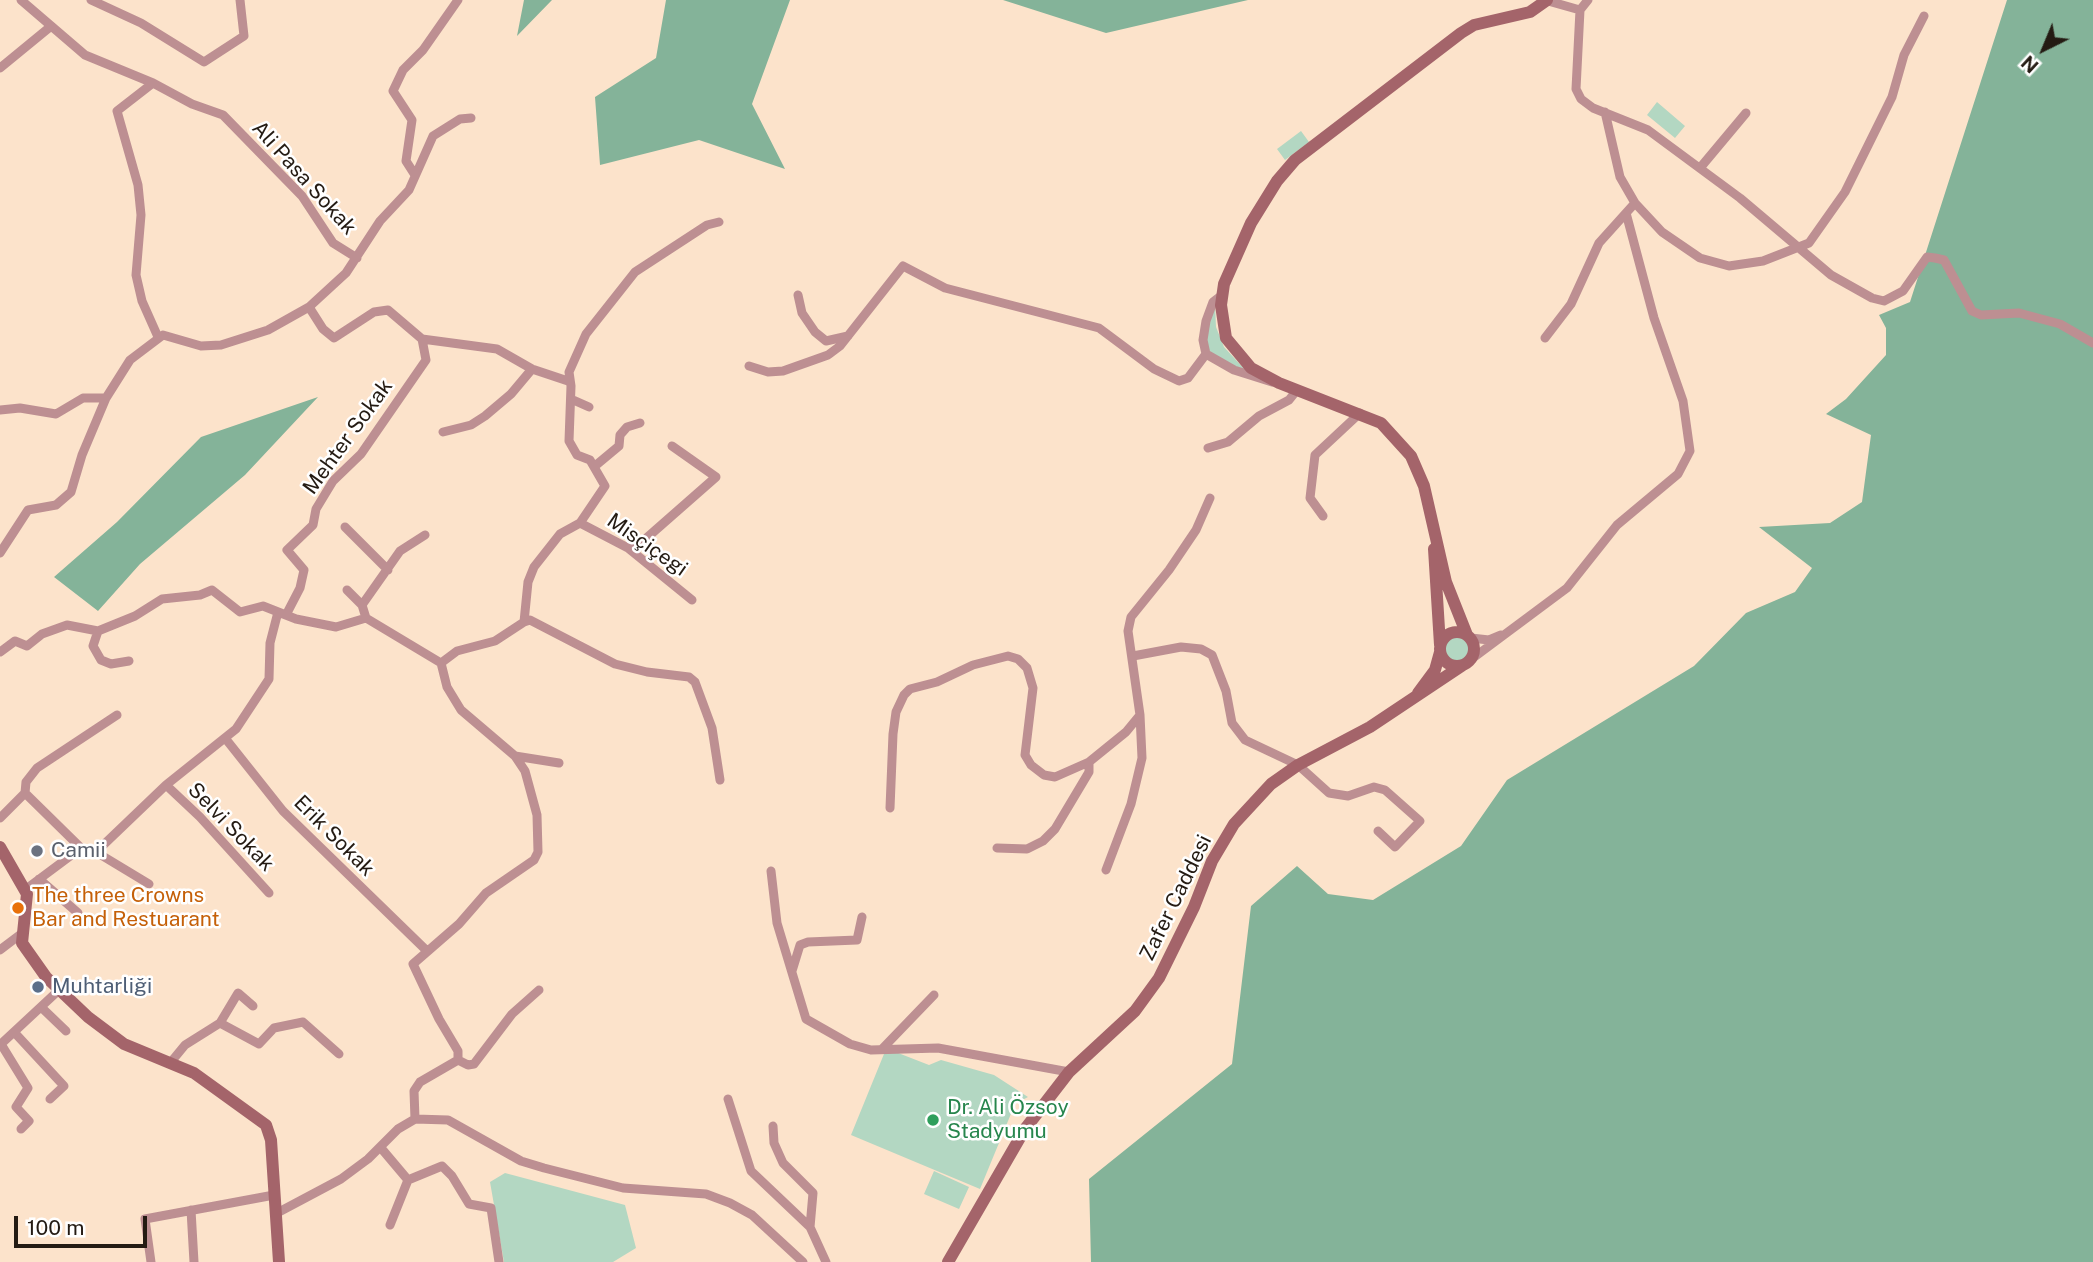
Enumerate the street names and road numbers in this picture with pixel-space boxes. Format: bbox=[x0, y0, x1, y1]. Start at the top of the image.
street label: Ali Pasa Sokak bbox=[246, 116, 362, 240]
street label: Mehter Sokak bbox=[298, 375, 398, 499]
street label: Misçiçegi bbox=[602, 508, 692, 582]
street label: Selvi Sokak bbox=[182, 777, 280, 877]
street label: Erik Sokak bbox=[288, 790, 380, 882]
street label: Zafer Caddesi bbox=[1135, 831, 1217, 965]

